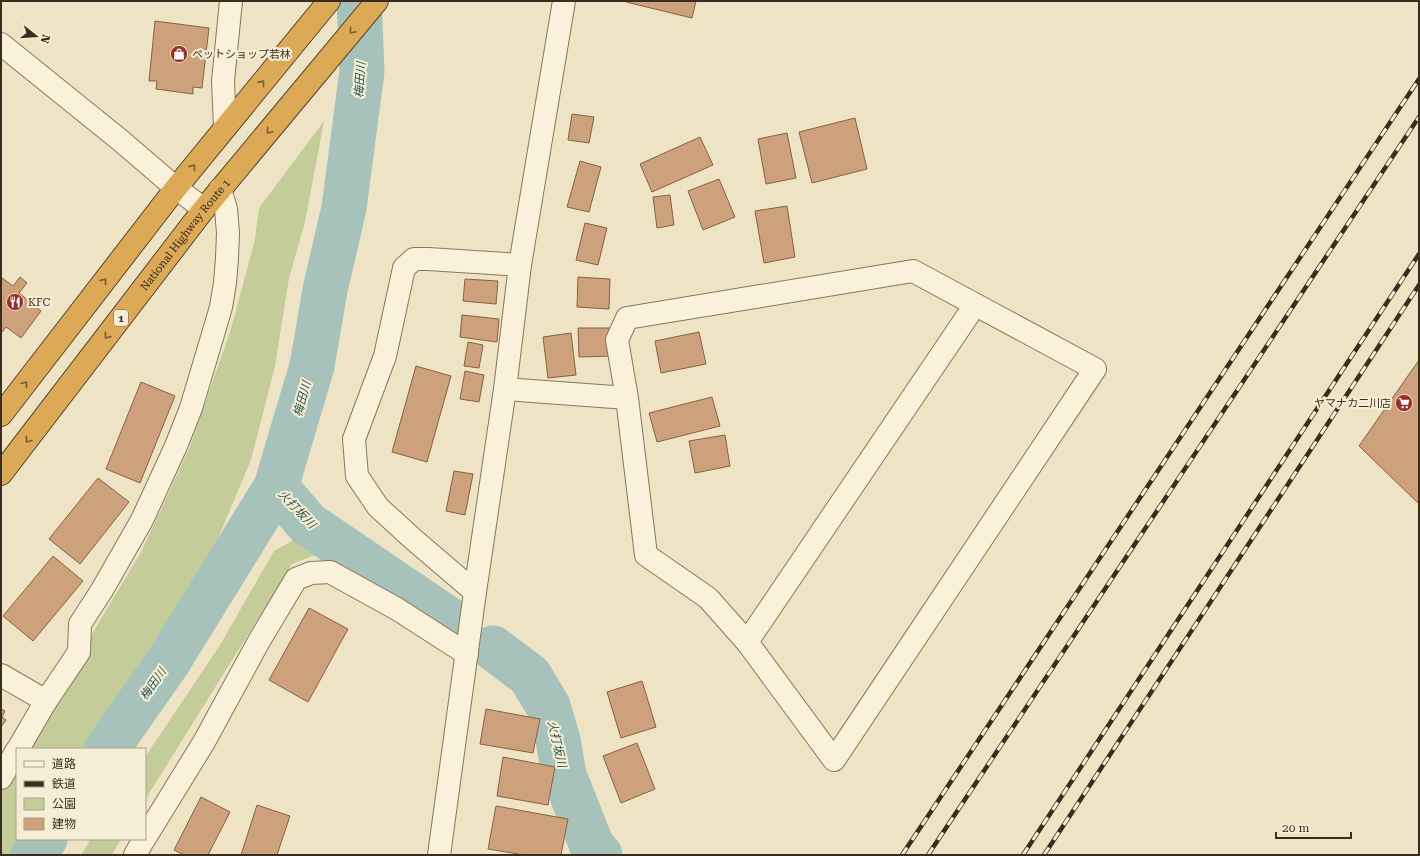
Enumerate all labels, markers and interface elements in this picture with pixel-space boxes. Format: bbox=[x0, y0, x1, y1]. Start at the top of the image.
north arrow bbox=[16, 16, 56, 56]
one-way arrow bbox=[349, 26, 356, 34]
text: N bbox=[37, 33, 53, 45]
shop icon: ペットショップ若林 bbox=[169, 44, 189, 64]
place label: ペットショップ若林 bbox=[192, 48, 291, 61]
water label: 梅田川 bbox=[352, 60, 368, 98]
one-way arrow bbox=[257, 81, 264, 88]
one-way arrow bbox=[266, 126, 273, 133]
one-way arrow bbox=[188, 164, 195, 172]
street label: National Highway Route 1 bbox=[138, 177, 233, 293]
one-way arrow bbox=[99, 278, 106, 285]
restaurant icon: KFC bbox=[5, 292, 25, 312]
place label: KFC bbox=[28, 296, 51, 309]
road number: 1 bbox=[114, 310, 128, 326]
one-way arrow bbox=[104, 332, 111, 339]
water label: 梅田川 bbox=[290, 378, 314, 418]
one-way arrow bbox=[20, 381, 27, 388]
supermarket icon: ヤマナカ二川店 bbox=[1394, 393, 1414, 413]
place label: ヤマナカ二川店 bbox=[1314, 397, 1391, 410]
one-way arrow bbox=[25, 435, 32, 442]
water label: 火打坂川 bbox=[275, 487, 320, 533]
water label: 梅田川 bbox=[137, 664, 170, 703]
water label: 火打坂川 bbox=[545, 719, 570, 771]
legend bbox=[16, 748, 146, 840]
text: 道路 bbox=[52, 757, 76, 771]
text: 鉄道 bbox=[52, 777, 76, 791]
text: 公園 bbox=[52, 797, 76, 811]
scale bar bbox=[1276, 814, 1351, 840]
text: 建物 bbox=[52, 817, 76, 831]
text: 20 m bbox=[1282, 821, 1309, 835]

